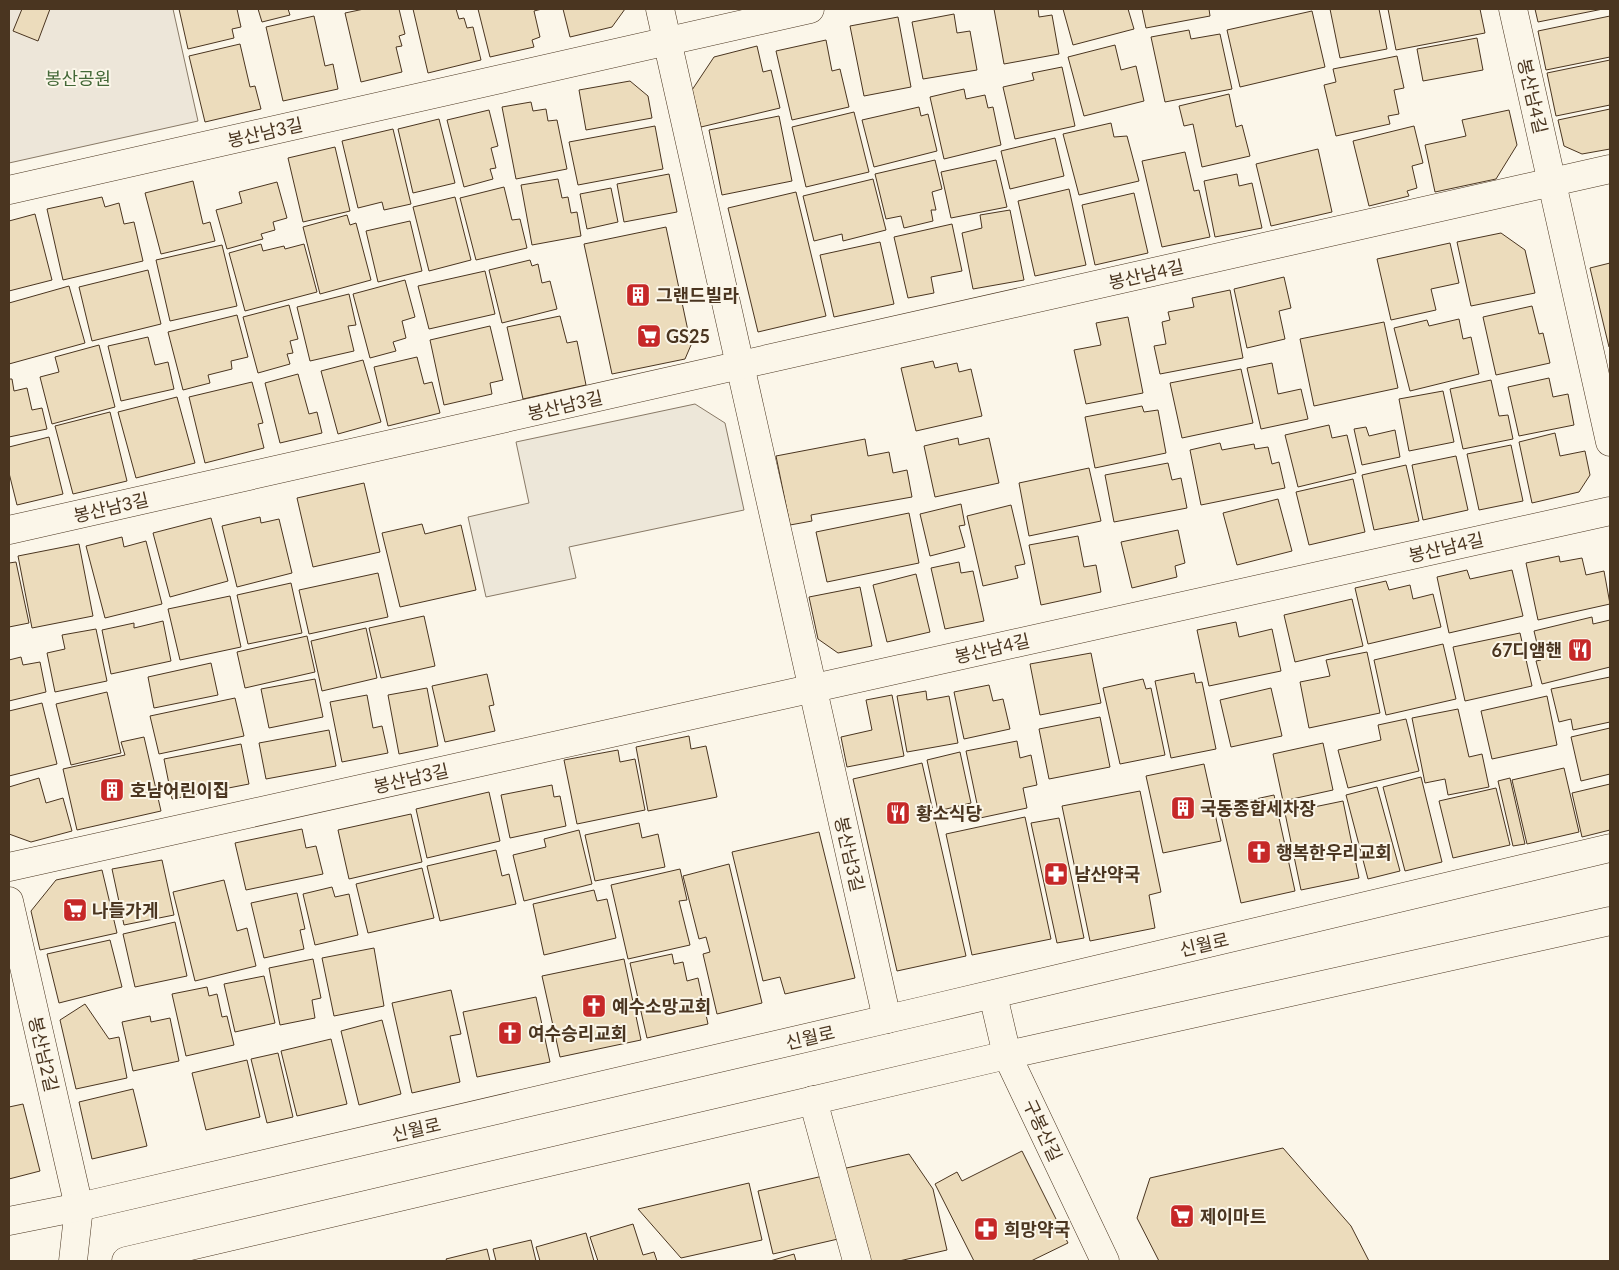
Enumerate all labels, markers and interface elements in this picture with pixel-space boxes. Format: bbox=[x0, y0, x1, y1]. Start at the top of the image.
street label: 봉산남4길 bbox=[1514, 56, 1552, 136]
park label: 봉산공원 bbox=[45, 67, 111, 89]
street label: 봉산남3길 bbox=[225, 113, 305, 151]
street label: 봉산남4길 bbox=[1106, 255, 1186, 293]
building icon: 그랜드빌라 bbox=[625, 282, 651, 308]
place label: 그랜드빌라 bbox=[656, 284, 739, 306]
supermarket icon: GS25 bbox=[636, 323, 662, 349]
place label: GS25 bbox=[666, 325, 710, 347]
street label: 봉산남3길 bbox=[525, 386, 605, 424]
street label: 봉산남3길 bbox=[71, 488, 151, 526]
street label: 봉산남4길 bbox=[1406, 528, 1486, 566]
street label: 봉산남4길 bbox=[952, 629, 1032, 667]
restaurant icon: 67디앰핸 bbox=[1567, 637, 1593, 663]
place label: 67디앰핸 bbox=[1491, 639, 1562, 661]
street label: 봉산남3길 bbox=[371, 759, 451, 797]
building icon: 호남어린이집 bbox=[99, 777, 125, 803]
place label: 호남어린이집 bbox=[130, 779, 229, 801]
building icon: 국동종합세차장 bbox=[1170, 795, 1196, 821]
place label: 국동종합세차장 bbox=[1200, 797, 1316, 819]
restaurant icon: 황소식당 bbox=[885, 800, 911, 826]
place label: 황소식당 bbox=[916, 802, 982, 824]
street label: 봉산남3길 bbox=[831, 814, 869, 894]
church icon: 행복한우리교회 bbox=[1246, 839, 1272, 865]
place label: 행복한우리교회 bbox=[1276, 841, 1392, 863]
pharmacy icon: 남산약국 bbox=[1043, 861, 1069, 887]
place label: 남산약국 bbox=[1074, 863, 1140, 885]
supermarket icon: 나들가게 bbox=[62, 897, 88, 923]
place label: 나들가게 bbox=[92, 899, 158, 921]
street label: 신월로 bbox=[1177, 928, 1231, 960]
church icon: 예수소망교회 bbox=[581, 993, 607, 1019]
place label: 예수소망교회 bbox=[612, 995, 711, 1017]
street label: 봉산남2길 bbox=[25, 1014, 63, 1094]
church icon: 여수승리교회 bbox=[497, 1020, 523, 1046]
street label: 신월로 bbox=[783, 1021, 837, 1053]
place label: 여수승리교회 bbox=[528, 1022, 627, 1044]
street label: 구봉산길 bbox=[1019, 1095, 1067, 1165]
street label: 신월로 bbox=[389, 1113, 443, 1145]
supermarket icon: 제이마트 bbox=[1169, 1203, 1195, 1229]
place label: 제이마트 bbox=[1200, 1205, 1266, 1227]
pharmacy icon: 희망약국 bbox=[973, 1216, 999, 1242]
place label: 희망약국 bbox=[1004, 1218, 1070, 1240]

